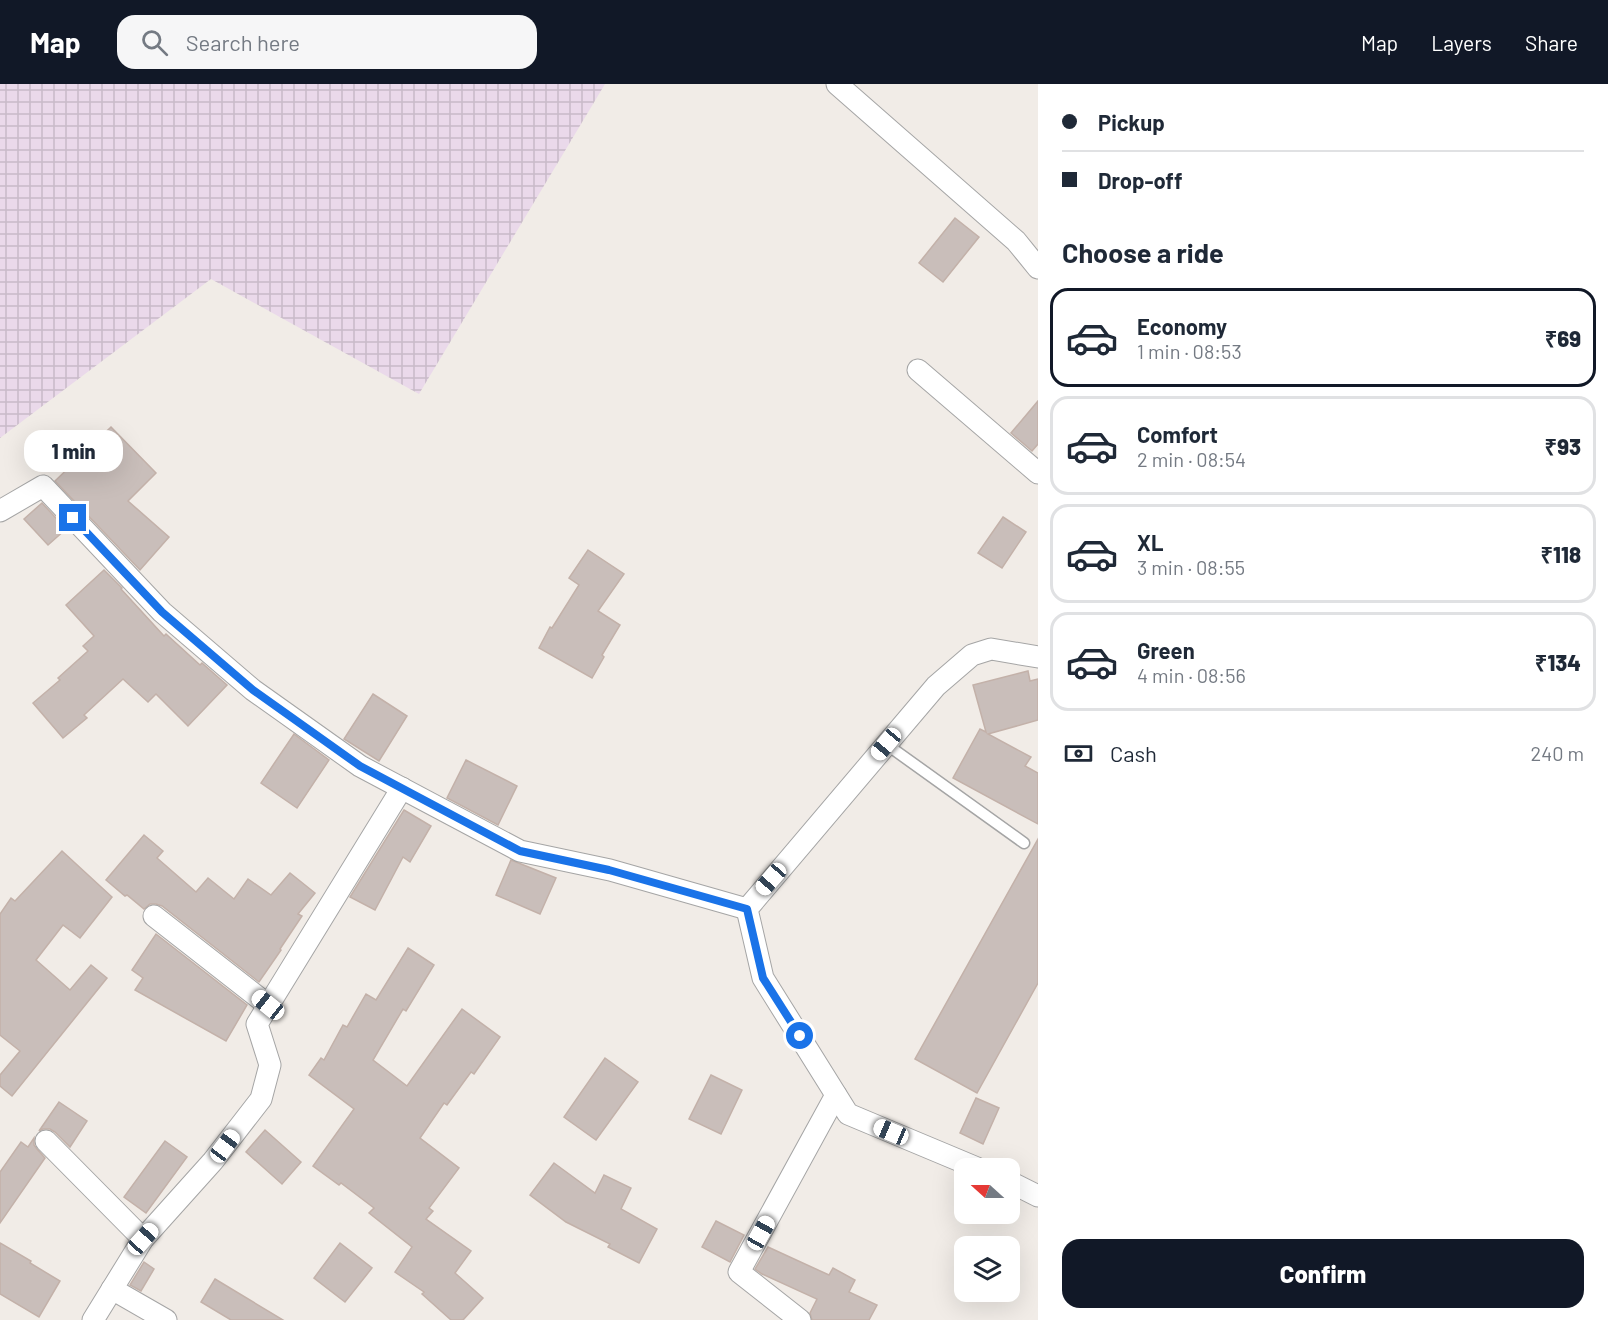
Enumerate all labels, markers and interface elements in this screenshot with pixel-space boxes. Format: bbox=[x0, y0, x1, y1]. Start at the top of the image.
search box bbox=[117, 15, 537, 69]
text: Map bbox=[30, 25, 81, 59]
icon: search bbox=[138, 26, 171, 59]
text: Search here bbox=[186, 29, 300, 55]
text: Map bbox=[1361, 30, 1398, 55]
text: Layers bbox=[1431, 30, 1492, 55]
text: Share bbox=[1525, 30, 1578, 55]
text: Pickup bbox=[1098, 109, 1165, 135]
text: Drop-off bbox=[1098, 167, 1182, 193]
text: Choose a ride bbox=[1062, 236, 1224, 268]
icon: car bbox=[1065, 311, 1119, 365]
text: Economy bbox=[1137, 313, 1227, 339]
text: ₹69 bbox=[1545, 325, 1581, 351]
text: 1 min · 08:53 bbox=[1137, 339, 1242, 363]
icon: car bbox=[1065, 419, 1119, 473]
text: Comfort bbox=[1137, 421, 1218, 447]
callout: 1 min bbox=[23, 431, 122, 473]
text: ₹93 bbox=[1545, 433, 1581, 459]
text: 1 min bbox=[52, 439, 95, 463]
text: 2 min · 08:54 bbox=[1137, 447, 1246, 471]
route end bbox=[59, 504, 86, 531]
icon: car bbox=[1065, 527, 1119, 581]
text: XL bbox=[1137, 529, 1163, 555]
text: ₹118 bbox=[1541, 541, 1581, 567]
text: 3 min · 08:55 bbox=[1137, 555, 1245, 579]
icon: car bbox=[1065, 635, 1119, 689]
text: Green bbox=[1137, 637, 1195, 663]
text: ₹134 bbox=[1535, 649, 1581, 675]
text: 4 min · 08:56 bbox=[1137, 663, 1246, 687]
car bbox=[868, 724, 904, 764]
icon: cash bbox=[1062, 737, 1095, 770]
text: Cash bbox=[1110, 740, 1157, 766]
text: 240 m bbox=[1530, 741, 1584, 765]
car bbox=[752, 860, 790, 898]
car bbox=[248, 987, 288, 1023]
route start bbox=[786, 1022, 813, 1049]
car bbox=[871, 1117, 911, 1147]
car bbox=[207, 1126, 243, 1166]
north arrow bbox=[954, 1158, 1020, 1224]
map controls bbox=[954, 1158, 1020, 1302]
car bbox=[744, 1213, 778, 1253]
car bbox=[124, 1220, 162, 1258]
button: layers bbox=[954, 1236, 1020, 1302]
button: Confirm bbox=[1062, 1239, 1584, 1308]

